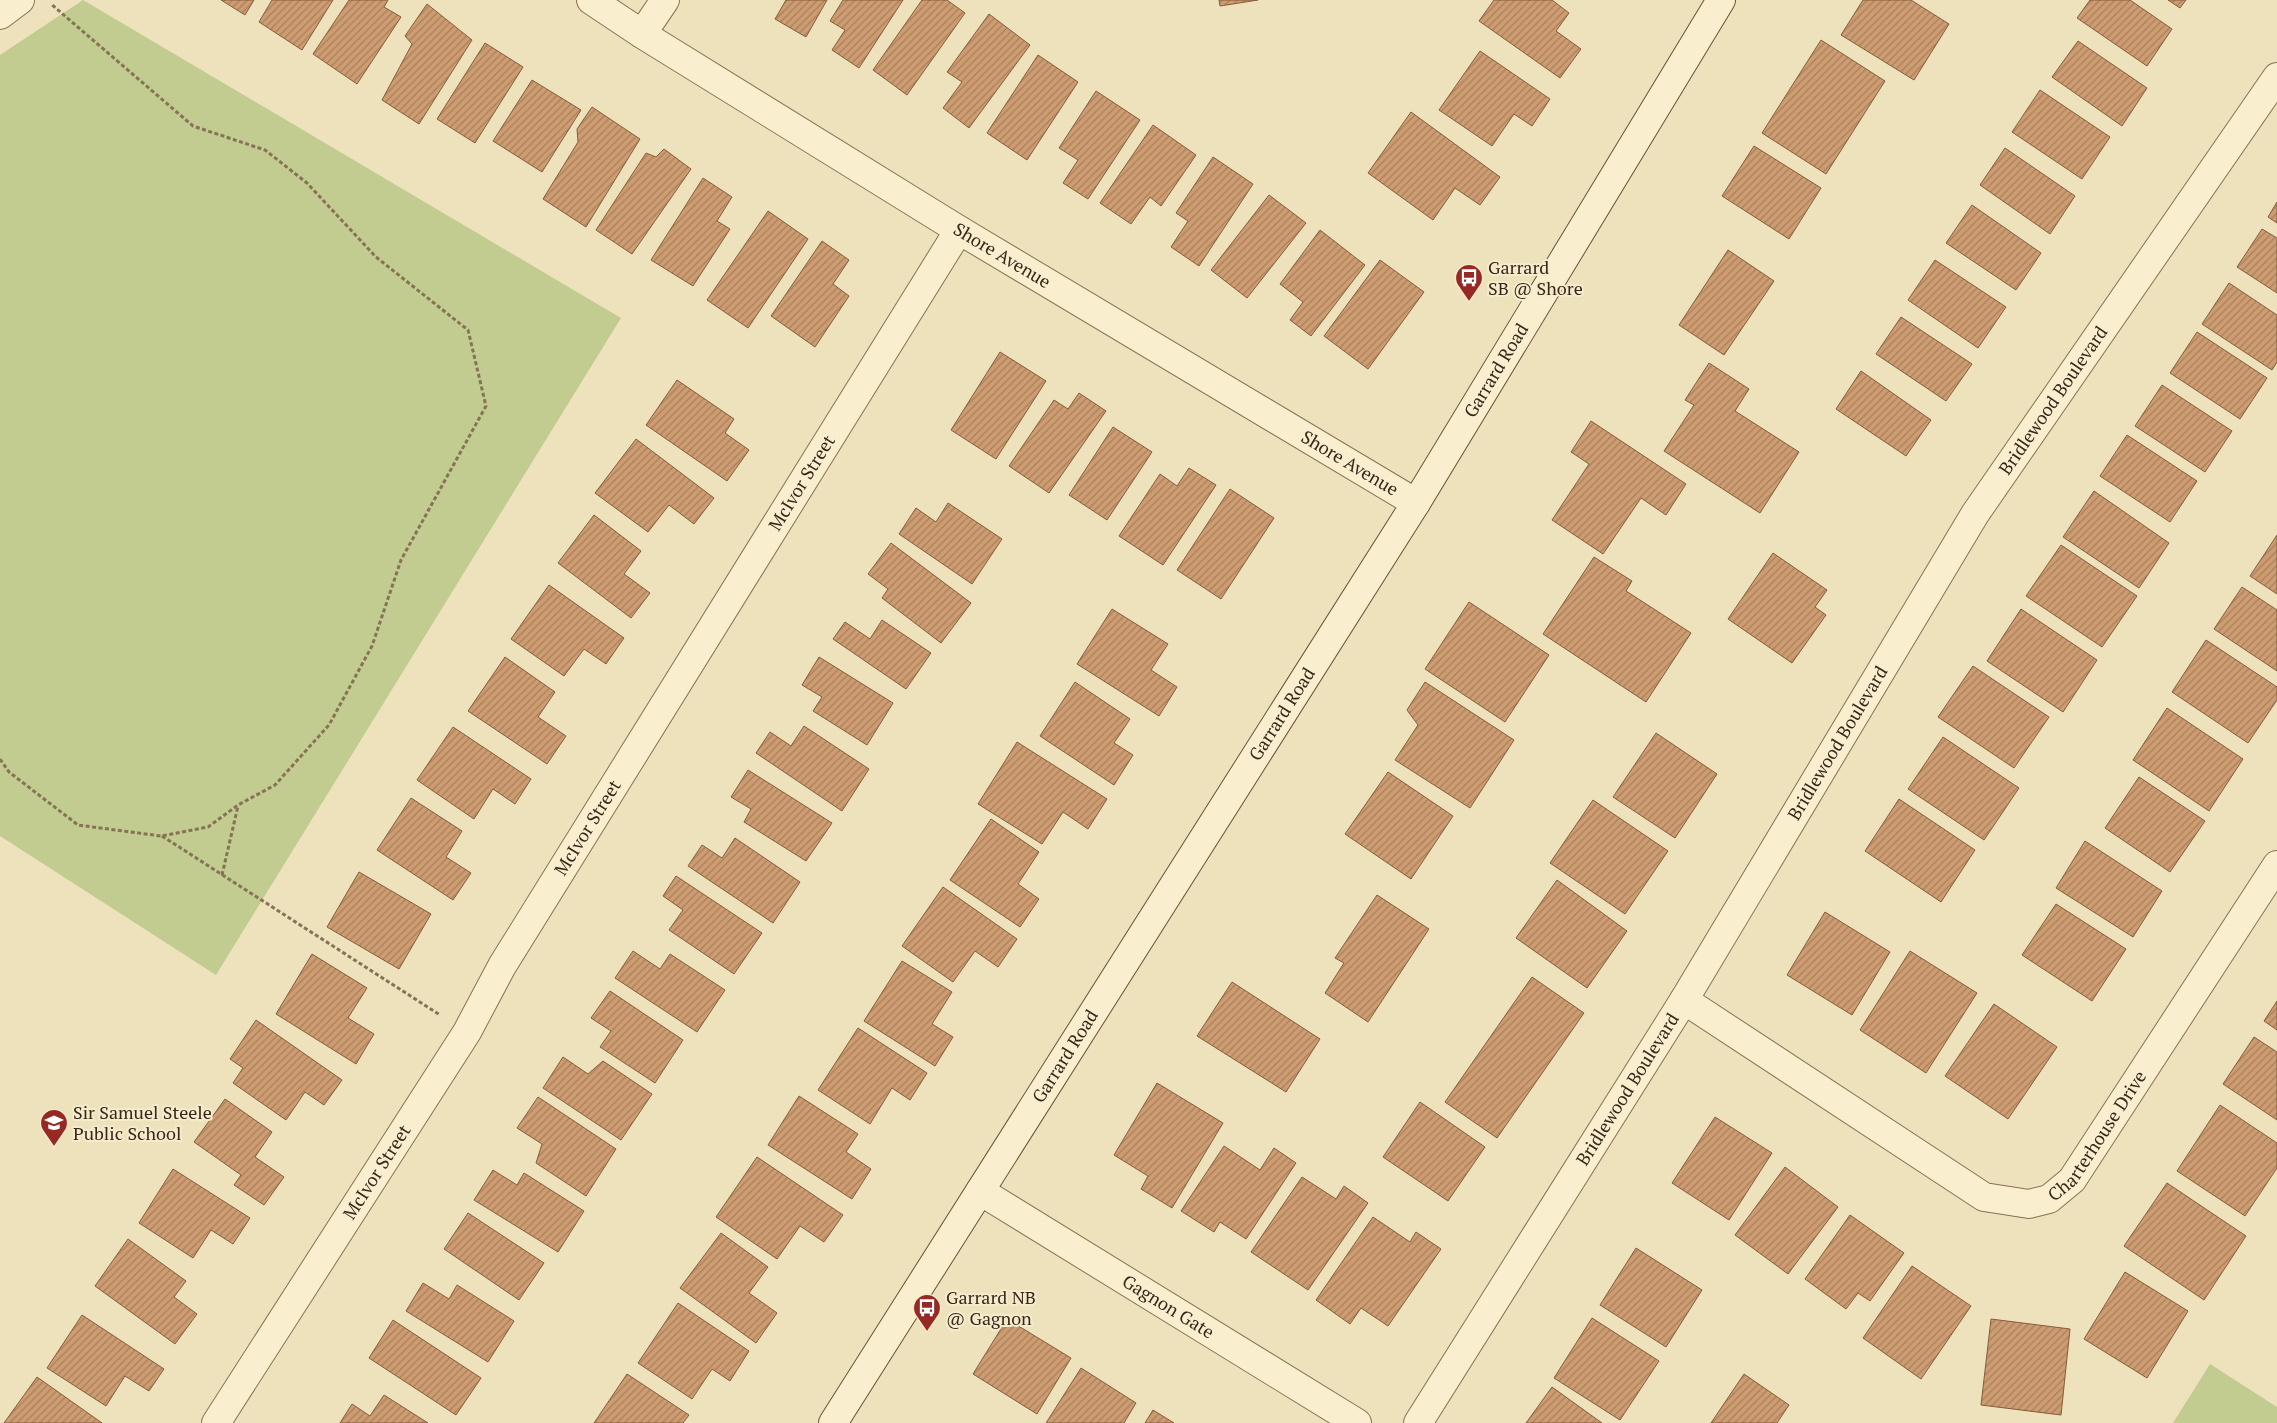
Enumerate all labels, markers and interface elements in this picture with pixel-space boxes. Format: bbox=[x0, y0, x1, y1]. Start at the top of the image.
street label: Shore Avenue bbox=[949, 216, 1055, 293]
place label: Garrard SB @ Shore bbox=[1488, 255, 1583, 300]
bus stop icon: Garrard SB @ Shore bbox=[1454, 263, 1484, 302]
street label: Garrard Road bbox=[1458, 319, 1533, 422]
street label: Bridlewood Boulevard bbox=[1993, 321, 2112, 479]
street label: Shore Avenue bbox=[1297, 424, 1403, 501]
street label: McIvor Street bbox=[762, 430, 840, 535]
street label: Bridlewood Boulevard bbox=[1781, 661, 1892, 824]
street label: Garrard Road bbox=[1243, 663, 1320, 765]
street label: McIvor Street bbox=[548, 775, 626, 880]
street label: Garrard Road bbox=[1026, 1005, 1103, 1107]
street label: Bridlewood Boulevard bbox=[1570, 1008, 1684, 1170]
street label: Charterhouse Drive bbox=[2042, 1066, 2151, 1206]
place label: Sir Samuel Steele Public School bbox=[73, 1100, 212, 1145]
school or university icon: Sir Samuel Steele Public School bbox=[39, 1108, 69, 1147]
street label: McIvor Street bbox=[337, 1119, 416, 1224]
street label: Gagnon Gate bbox=[1118, 1269, 1219, 1343]
place label: Garrard NB @ Gagnon bbox=[946, 1285, 1036, 1330]
bus stop icon: Garrard NB @ Gagnon bbox=[912, 1293, 942, 1332]

